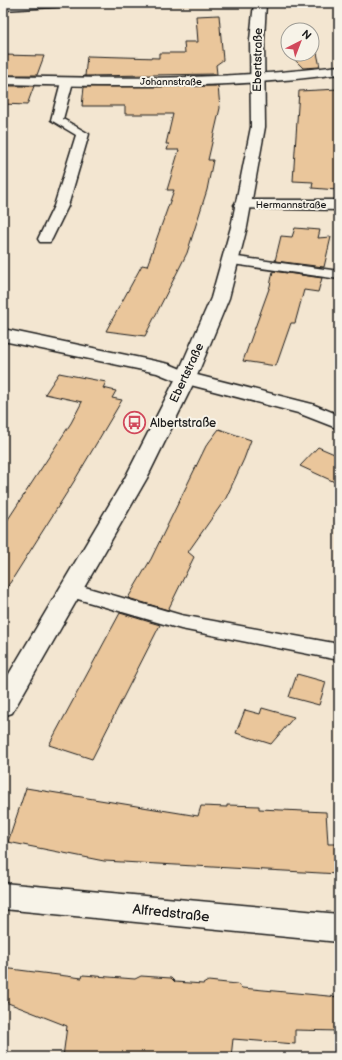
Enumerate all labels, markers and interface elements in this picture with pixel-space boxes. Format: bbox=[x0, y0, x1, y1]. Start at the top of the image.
north arrow bbox=[280, 22, 320, 62]
text: N bbox=[299, 27, 314, 43]
street label: Ebertstraße bbox=[250, 28, 266, 92]
street label: Johannstraße bbox=[140, 76, 202, 88]
street label: Hermannstraße bbox=[256, 199, 326, 211]
street label: Ebertstraße bbox=[167, 341, 207, 405]
bus stop icon: Albertstraße bbox=[122, 410, 148, 436]
place label: Albertstraße bbox=[150, 416, 216, 431]
street label: Alfredstraße bbox=[132, 901, 210, 925]

